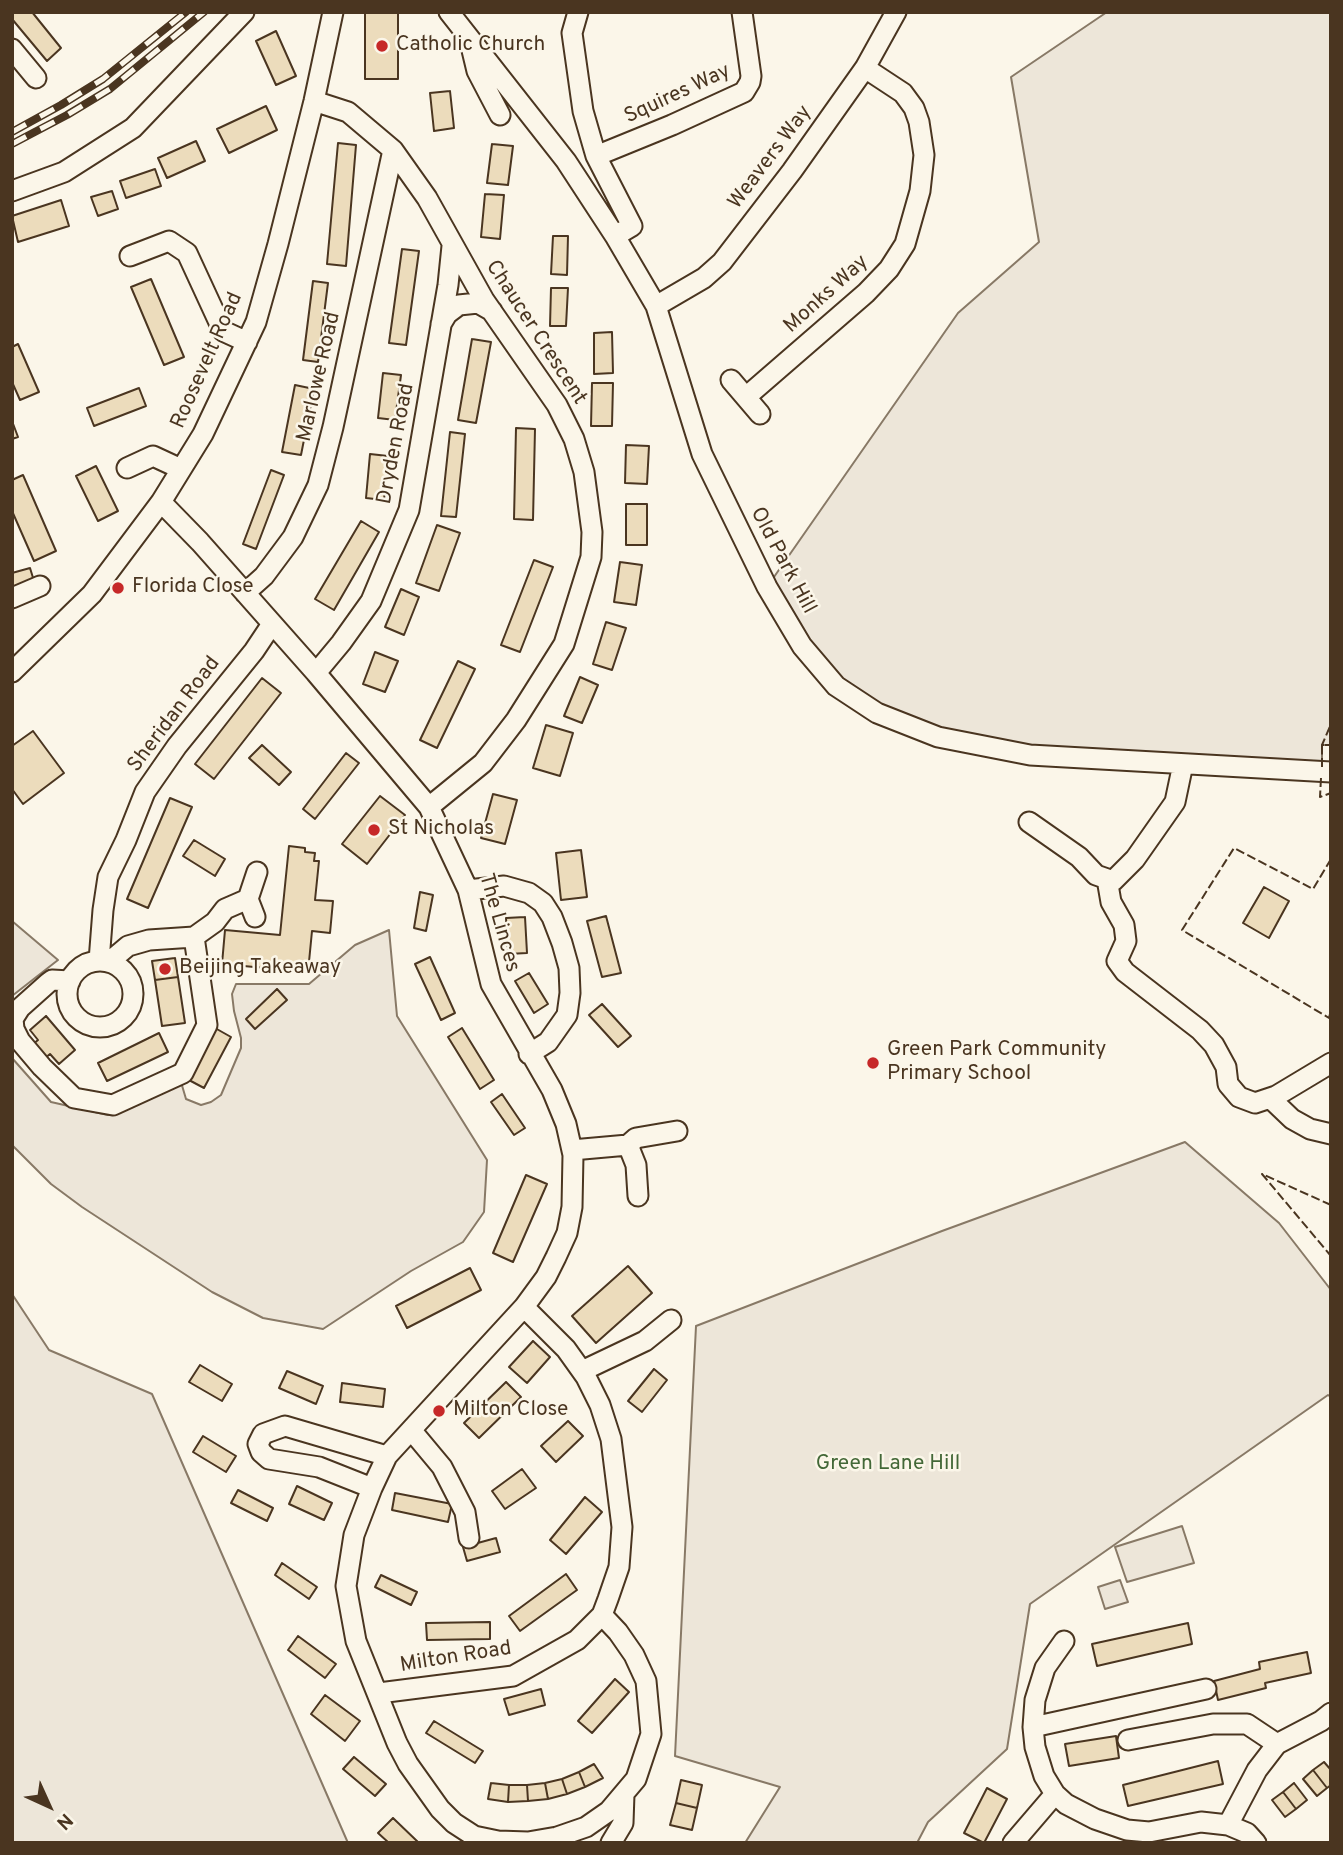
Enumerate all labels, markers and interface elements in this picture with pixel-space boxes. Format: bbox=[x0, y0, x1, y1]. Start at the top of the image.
place label: Catholic Church bbox=[396, 33, 545, 59]
marker: Catholic Church bbox=[374, 38, 390, 54]
street label: Squires Way bbox=[621, 60, 735, 130]
street label: Weavers Way bbox=[724, 101, 818, 215]
street label: Monks Way bbox=[780, 250, 874, 340]
street label: Chaucer Crescent bbox=[479, 256, 591, 410]
street label: Roosevelt Road bbox=[167, 289, 249, 433]
street label: Marlowe Road bbox=[293, 310, 347, 444]
street label: Dryden Road bbox=[373, 381, 421, 507]
street label: Old Park Hill bbox=[743, 503, 821, 619]
place label: Florida Close bbox=[132, 575, 254, 601]
marker: Florida Close bbox=[110, 580, 126, 596]
street label: Sheridan Road bbox=[123, 652, 227, 778]
place label: St Nicholas bbox=[388, 817, 494, 843]
marker: St Nicholas bbox=[366, 822, 382, 838]
street label: The Linces bbox=[472, 871, 524, 975]
place label: Beijing Takeaway bbox=[179, 956, 341, 982]
marker: Beijing Takeaway bbox=[157, 961, 173, 977]
place label: Green Park Community Primary School bbox=[887, 1038, 1106, 1088]
marker: Green Park Community Primary School bbox=[865, 1055, 881, 1071]
place label: Milton Close bbox=[453, 1398, 568, 1424]
marker: Milton Close bbox=[431, 1403, 447, 1419]
park label: Green Lane Hill bbox=[816, 1452, 960, 1478]
street label: Milton Road bbox=[399, 1637, 513, 1679]
north arrow bbox=[14, 1771, 84, 1841]
text: N bbox=[51, 1808, 77, 1834]

